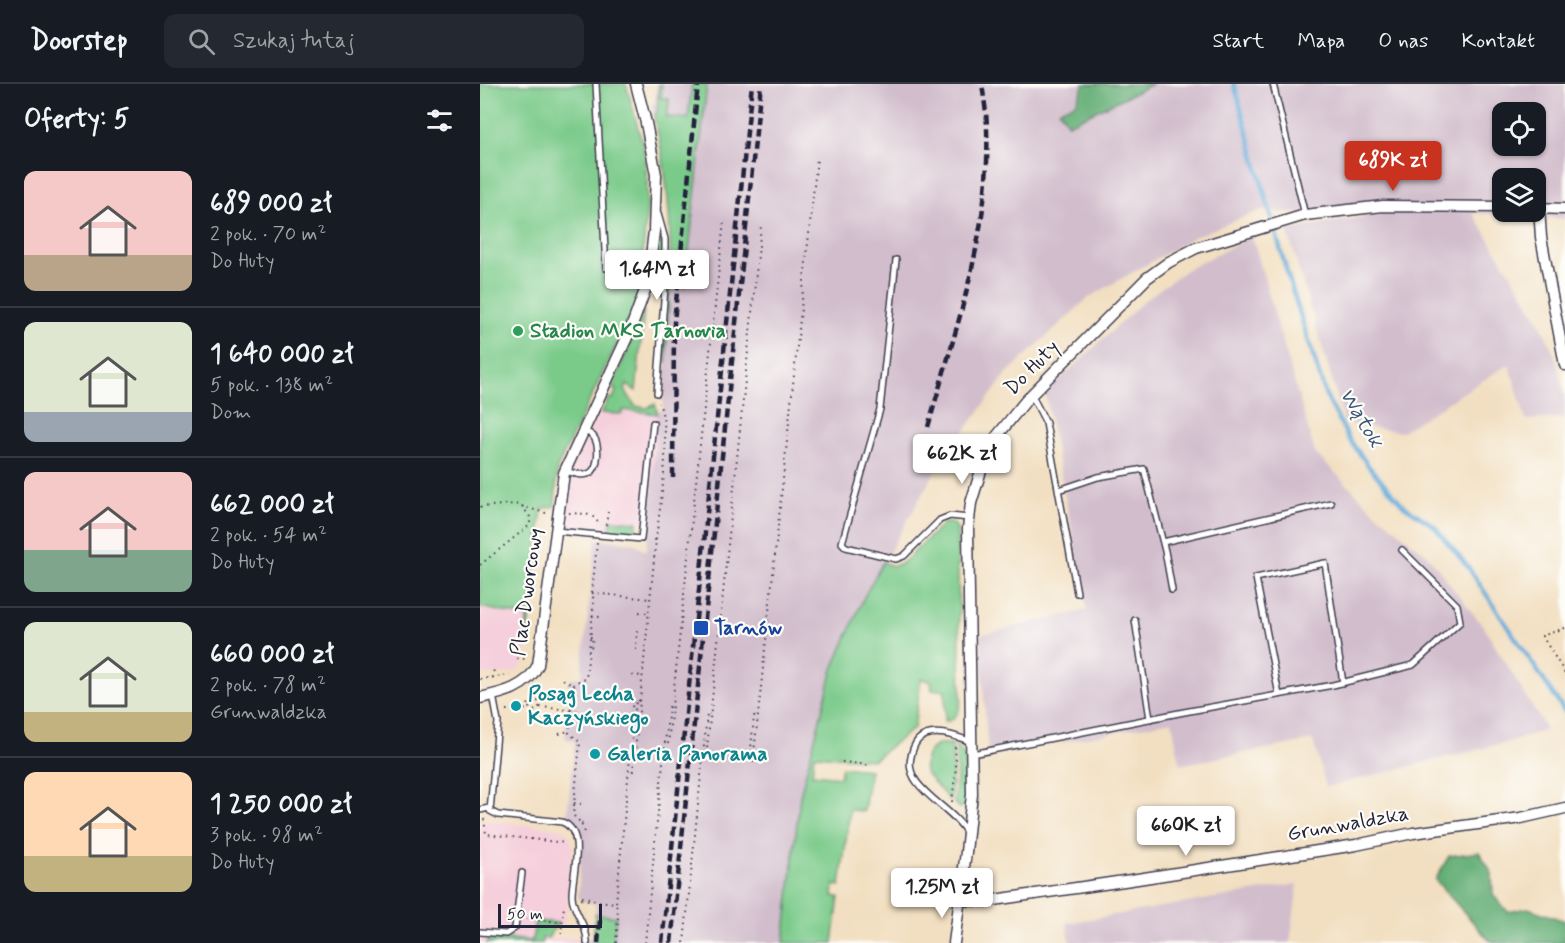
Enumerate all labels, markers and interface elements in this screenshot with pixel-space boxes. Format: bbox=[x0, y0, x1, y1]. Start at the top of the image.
search box bbox=[164, 14, 584, 68]
text: Doorstep bbox=[30, 23, 128, 60]
icon: search bbox=[185, 25, 218, 58]
text: Szukaj tutaj bbox=[233, 27, 355, 55]
text: Start bbox=[1212, 27, 1264, 55]
text: Mapa bbox=[1297, 27, 1345, 55]
text: O nas bbox=[1378, 27, 1428, 55]
text: Kontakt bbox=[1461, 27, 1535, 55]
map controls bbox=[1492, 102, 1546, 222]
button: locate bbox=[1492, 102, 1546, 156]
text: Oferty: 5 bbox=[24, 103, 129, 137]
icon: filters bbox=[423, 104, 456, 137]
pin: 689K zł bbox=[1338, 141, 1448, 192]
text: 689K zł bbox=[1359, 147, 1427, 174]
button: layers bbox=[1492, 168, 1546, 222]
text: 689 000 zł bbox=[210, 187, 332, 221]
icon: home bbox=[72, 195, 144, 267]
text: 2 pok. · 70 m² bbox=[210, 221, 326, 248]
text: Do Huty bbox=[210, 248, 275, 275]
pin: 1.64M zł bbox=[595, 250, 719, 301]
text: 1.64M zł bbox=[619, 256, 695, 283]
place label: Stadion MKS Tarnovia bbox=[530, 317, 726, 345]
marker: Stadion MKS Tarnovia bbox=[511, 324, 525, 338]
street label: Do Huty bbox=[998, 334, 1066, 402]
text: 1 640 000 zł bbox=[210, 338, 354, 372]
icon: home bbox=[72, 346, 144, 418]
text: 5 pok. · 138 m² bbox=[210, 372, 333, 399]
water label: Wątok bbox=[1332, 383, 1391, 454]
text: Dom bbox=[210, 399, 251, 426]
pin: 662K zł bbox=[907, 434, 1017, 485]
text: 662K zł bbox=[927, 440, 997, 467]
text: 662 000 zł bbox=[210, 488, 334, 522]
icon: home bbox=[72, 496, 144, 568]
text: 2 pok. · 54 m² bbox=[210, 522, 327, 549]
street label: Plac Dworcowy bbox=[504, 526, 550, 658]
text: Do Huty bbox=[210, 549, 275, 576]
place label: Tarnów bbox=[714, 614, 783, 642]
marker: Tarnów bbox=[692, 619, 710, 637]
text: 660 000 zł bbox=[210, 638, 334, 672]
icon: home bbox=[72, 646, 144, 718]
text: 2 pok. · 78 m² bbox=[210, 672, 326, 699]
place label: Posąg Lecha Kaczyńskiego bbox=[528, 680, 649, 734]
text: Grunwaldzka bbox=[210, 699, 327, 726]
marker: Posąg Lecha Kaczyńskiego bbox=[509, 699, 523, 713]
place label: Galeria Panorama bbox=[607, 740, 768, 768]
marker: Galeria Panorama bbox=[588, 747, 602, 761]
text: 1 250 000 zł bbox=[210, 788, 352, 822]
icon: home bbox=[72, 796, 144, 868]
street label: Grunwaldzka bbox=[1285, 800, 1411, 848]
pin: 660K zł bbox=[1131, 806, 1241, 857]
text: 660K zł bbox=[1151, 812, 1221, 839]
text: 3 pok. · 98 m² bbox=[210, 822, 323, 849]
text: Do Huty bbox=[210, 849, 275, 876]
pin: 1.25M zł bbox=[880, 868, 1004, 919]
text: 1.25M zł bbox=[905, 874, 979, 901]
scale bar bbox=[498, 901, 602, 928]
text: 50 m bbox=[507, 904, 543, 925]

